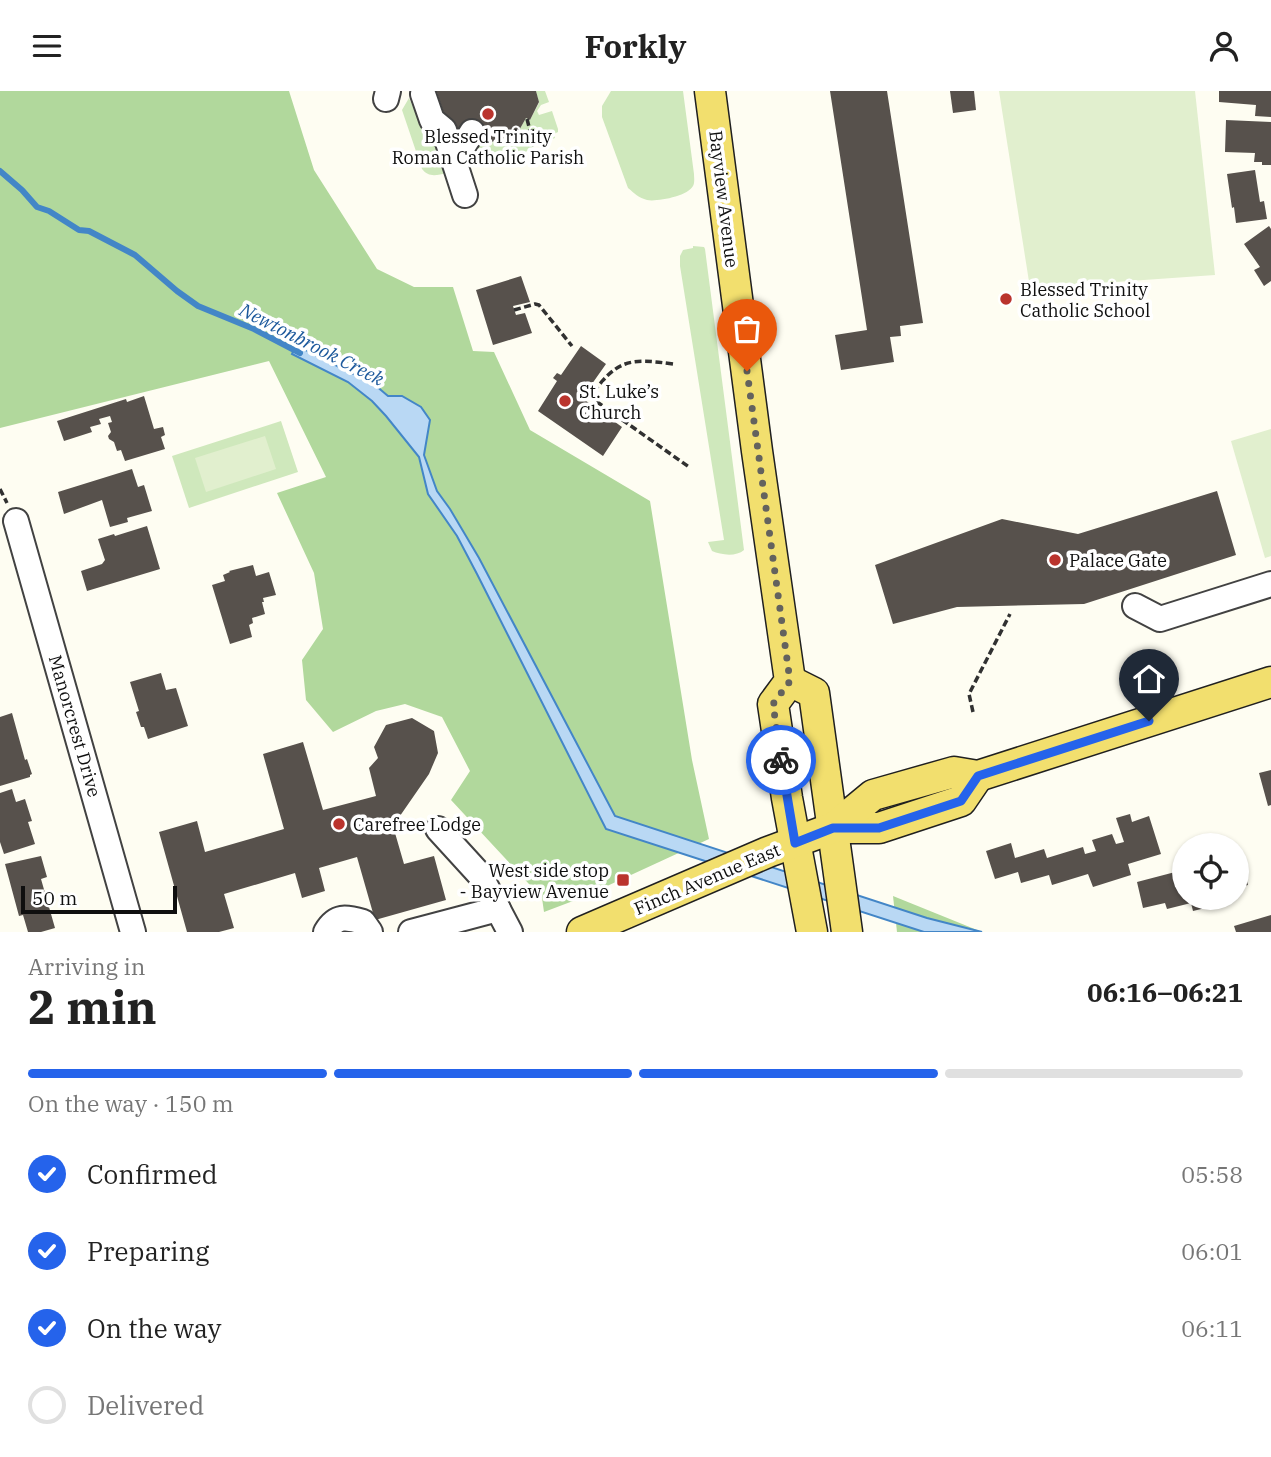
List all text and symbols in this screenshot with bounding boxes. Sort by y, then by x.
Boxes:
text: Forkly [585,25,686,67]
icon: menu [28,27,66,65]
icon: person [1205,27,1243,65]
marker: Blessed Trinity Roman Catholic Parish [480,106,496,122]
place label: Blessed Trinity Roman Catholic Parish [392,125,584,169]
street label: Bayview Avenue [704,129,744,269]
place label: Blessed Trinity Catholic School [1020,278,1150,322]
marker: Blessed Trinity Catholic School [998,291,1014,307]
water label: Newtonbrook Creek [235,297,389,391]
pin [717,299,777,371]
icon: bag [728,310,766,348]
place label: St. Luke’s Church [579,380,659,424]
marker: St. Luke’s Church [557,393,573,409]
place label: Palace Gate [1069,549,1167,572]
marker: Palace Gate [1047,552,1063,568]
pin [1119,649,1179,721]
street label: Manorcrest Drive [44,652,106,800]
icon: home [1130,660,1168,698]
courier [746,725,816,795]
icon: bike [762,741,800,779]
place label: Carefree Lodge [353,813,481,836]
marker: Carefree Lodge [331,816,347,832]
map controls [1172,833,1249,910]
button: locate [1172,833,1249,910]
street label: Finch Avenue East [630,838,784,920]
place label: West side stop - Bayview Avenue [460,859,609,903]
marker: West side stop - Bayview Avenue [615,872,631,888]
scale bar [21,883,177,915]
text: 50 m [32,886,77,910]
text: Arriving in [28,951,145,981]
text: 06:16–06:21 [1087,975,1243,1009]
text: 2 min [28,977,157,1037]
text: On the way · 150 m [28,1088,234,1118]
icon: check [28,1155,66,1193]
text: Confirmed [87,1157,218,1191]
text: 05:58 [1181,1159,1243,1189]
icon: check [28,1232,66,1270]
text: Preparing [87,1234,209,1268]
text: 06:01 [1181,1236,1243,1266]
icon: check [28,1309,66,1347]
text: On the way [87,1311,221,1345]
text: 06:11 [1181,1313,1243,1343]
text: Delivered [87,1388,204,1422]

